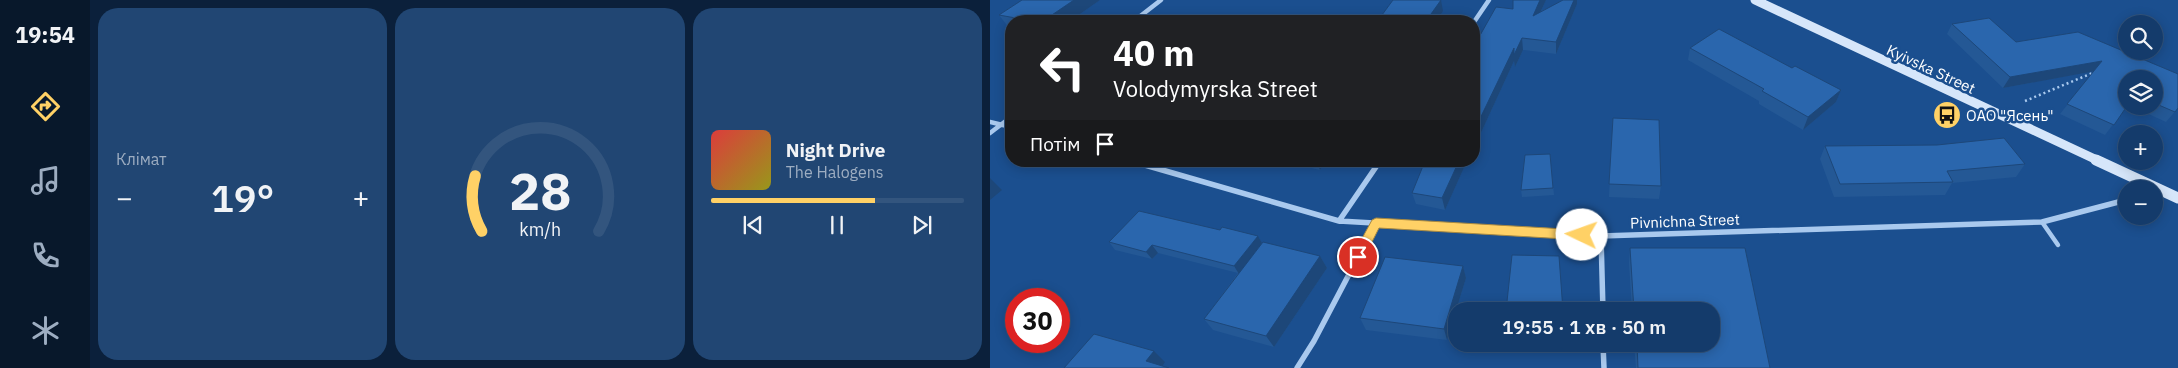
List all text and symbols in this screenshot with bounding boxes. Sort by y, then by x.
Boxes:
map controls [2118,15,2163,225]
button: search [2118,15,2163,60]
text: 19:54 [15,20,75,49]
text: 40 m [1113,30,1195,76]
icon: left [1030,35,1095,100]
street label: Kyivska Street [1884,40,1978,98]
button: layers [2118,70,2163,115]
text: Volodymyrska Street [1113,74,1318,103]
icon: directions [28,89,63,124]
bus stop icon: ОАО "Ясень" [1932,100,1962,130]
place label: ОАО "Ясень" [1966,106,2054,125]
button: + [2118,125,2163,170]
icon: arrive [1091,130,1119,158]
text: Потім [1030,132,1081,156]
text: Night Drive [786,138,886,162]
text: Клімат [116,149,167,169]
text: 28 [509,157,571,224]
text: The Halogens [786,162,884,182]
icon: music [28,163,63,198]
text: 19° [211,173,274,222]
text: − [116,179,133,216]
text: + [353,179,369,216]
button: − [2118,180,2163,225]
position arrow [1555,208,1607,260]
street label: Pivnichna Street [1630,210,1740,232]
icon: previous [739,211,767,239]
icon: pause [823,211,851,239]
icon: next [908,211,936,239]
text: km/h [519,218,561,241]
pin [1337,236,1379,278]
icon: phone [28,238,63,273]
icon: arrive [1344,243,1372,271]
speed limit sign: 30 [1005,288,1070,353]
icon: climate [28,313,63,348]
text: 19:55 · 1 хв · 50 m [1502,315,1666,339]

